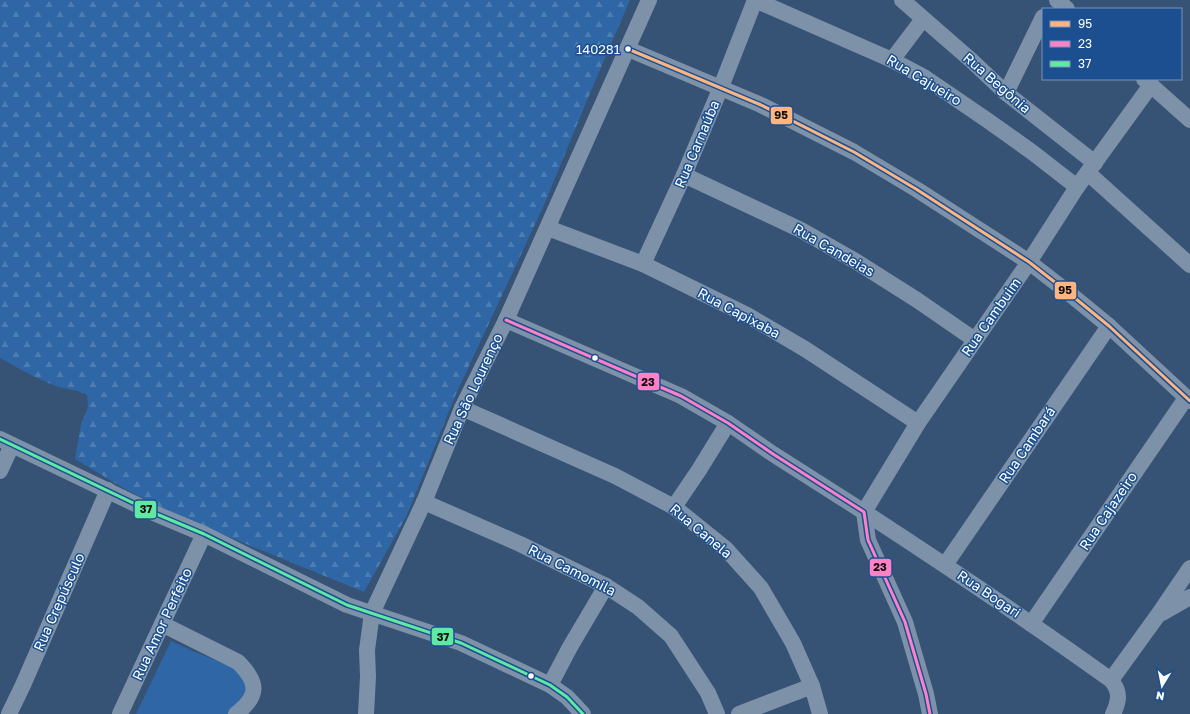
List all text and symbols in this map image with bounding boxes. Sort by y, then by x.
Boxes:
legend [1042,8,1182,80]
text: 95 [1078,16,1092,31]
text: 23 [1078,36,1092,51]
place label: 140281 [576,41,620,57]
marker: 140281 [623,44,633,54]
street label: Rua Begônia [960,49,1035,117]
street label: Rua Cajueiro [884,51,965,109]
text: 37 [1078,56,1091,71]
street label: Rua Carnaúba [670,97,723,190]
line badge: 95 [770,106,793,125]
text: 95 [774,108,788,121]
street label: Rua Candeias [791,219,878,280]
street label: Rua Cambuim [957,274,1024,359]
line badge: 95 [1054,281,1077,300]
text: 95 [1058,283,1072,296]
street label: Rua Capixaba [695,284,783,341]
street label: Rua São Lourenço [439,331,506,447]
unlabelled marker [590,353,600,363]
line badge: 23 [637,372,660,391]
text: 23 [641,375,655,388]
street label: Rua Cambará [995,403,1058,486]
street label: Rua Cajazeiro [1075,468,1140,553]
line badge: 37 [134,500,157,519]
street label: Rua Canela [667,500,736,561]
text: 37 [140,502,152,515]
street label: Rua Camomila [526,540,619,599]
street label: Rua Crepúsculo [29,550,88,653]
line badge: 23 [869,558,892,577]
text: 23 [873,560,887,573]
street label: Rua Amor Perfeito [128,565,195,683]
street label: Rua Bogari [954,566,1024,621]
line badge: 37 [431,627,454,646]
text: 37 [437,630,449,643]
north arrow [1142,666,1182,706]
unlabelled marker [526,671,536,681]
text: N [1155,689,1165,703]

